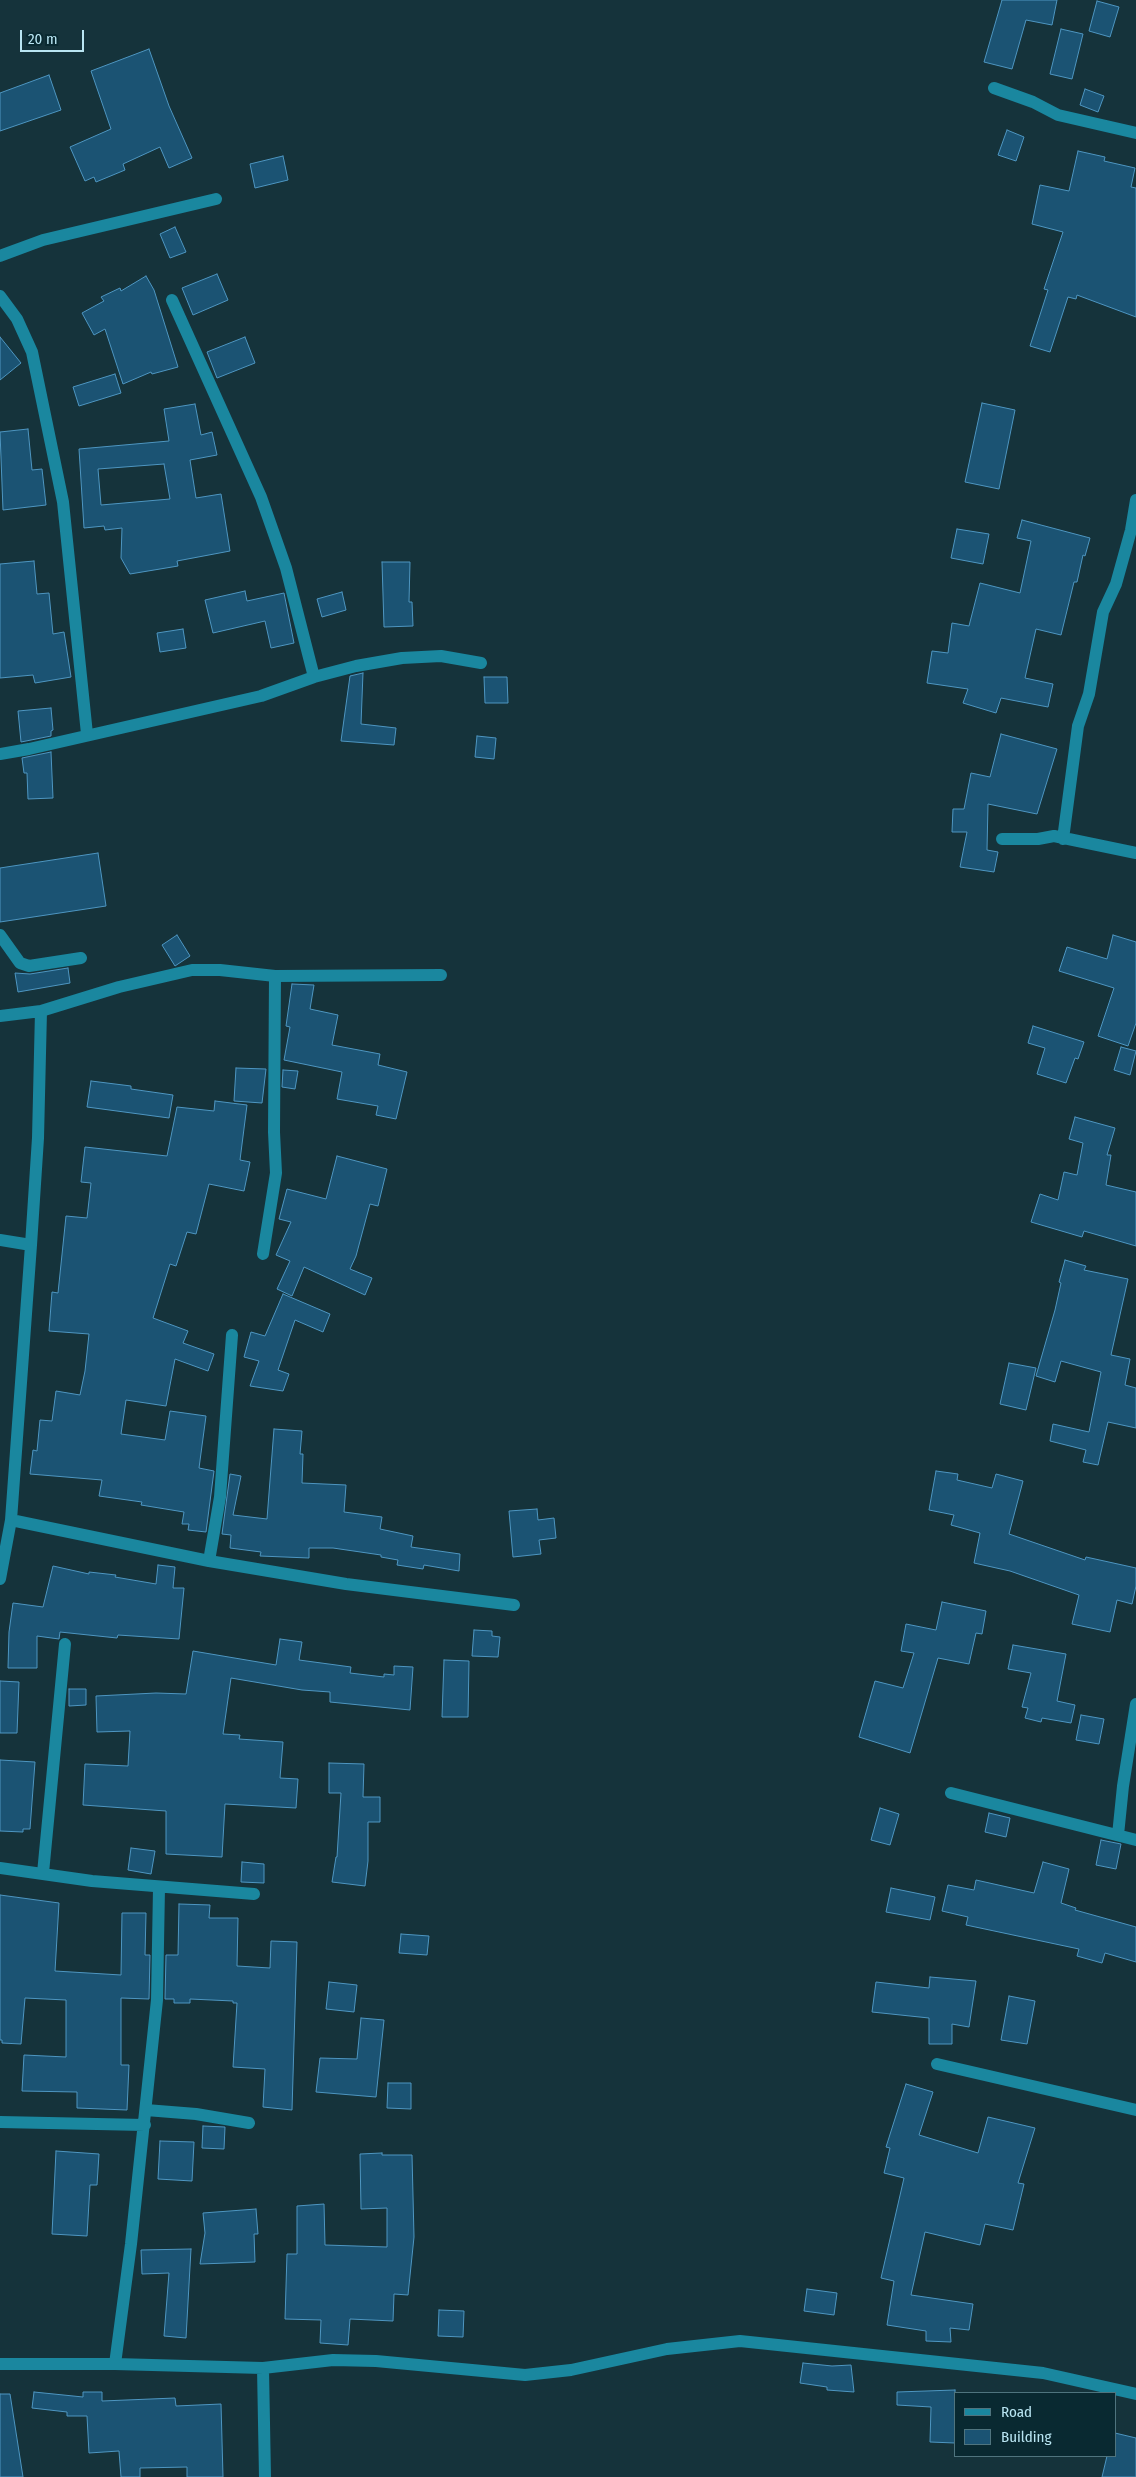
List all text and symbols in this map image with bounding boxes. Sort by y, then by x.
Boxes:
scale bar [22,20,86,52]
text: 20 m [28,30,58,48]
legend [954,2392,1116,2457]
text: Road [1001,2403,1032,2421]
text: Building [1001,2428,1052,2446]

